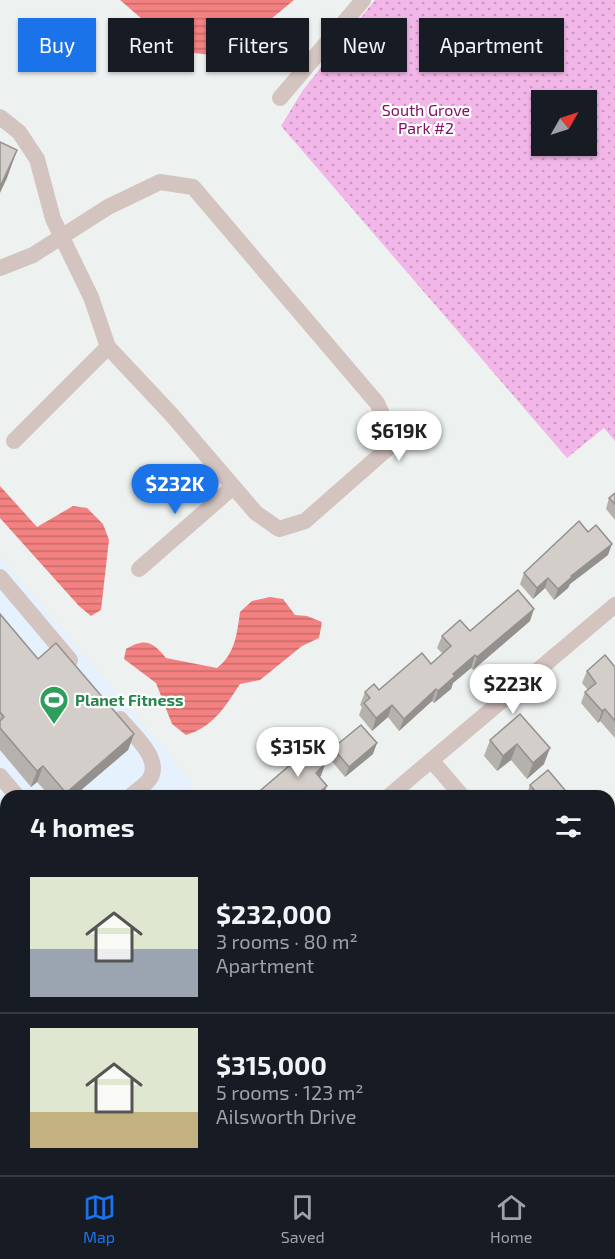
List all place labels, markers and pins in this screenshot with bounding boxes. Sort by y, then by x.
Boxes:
pin: $619K [357,411,441,462]
pin: $232K [133,464,217,515]
pin: $223K [471,664,555,715]
sports icon: Planet Fitness [38,684,70,726]
place label: Planet Fitness [75,690,183,709]
pin: $315K [256,727,340,778]

